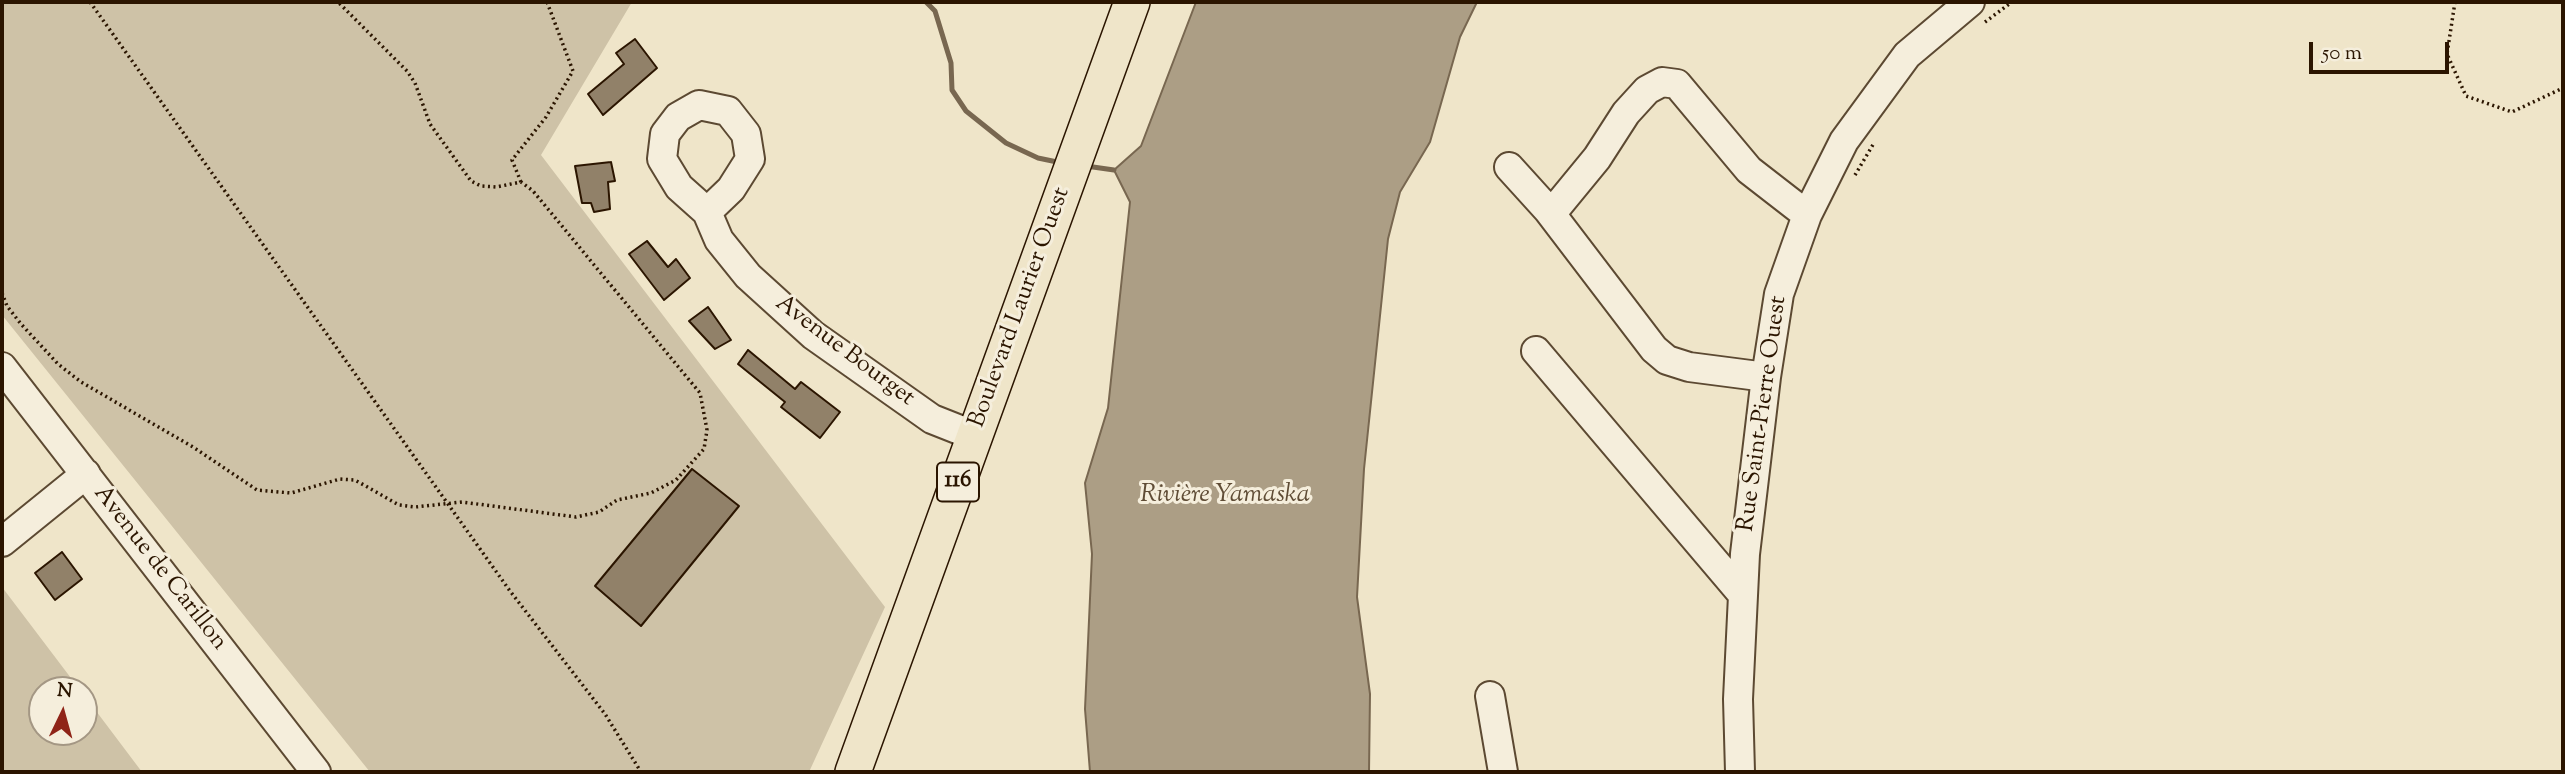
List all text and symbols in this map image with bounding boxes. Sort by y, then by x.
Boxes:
scale bar [2313,28,2453,72]
text: 50 m [2322,39,2362,69]
street label: Boulevard Laurier Ouest [964,184,1078,432]
street label: Avenue Bourget [769,290,919,414]
street label: Rue Saint-Pierre Ouest [1733,294,1795,534]
road number: 116 [937,462,979,502]
street label: Avenue de Carillon [86,481,232,657]
water label: Rivière Yamaska [1140,481,1310,513]
north arrow [28,676,98,746]
text: N [56,677,73,706]

